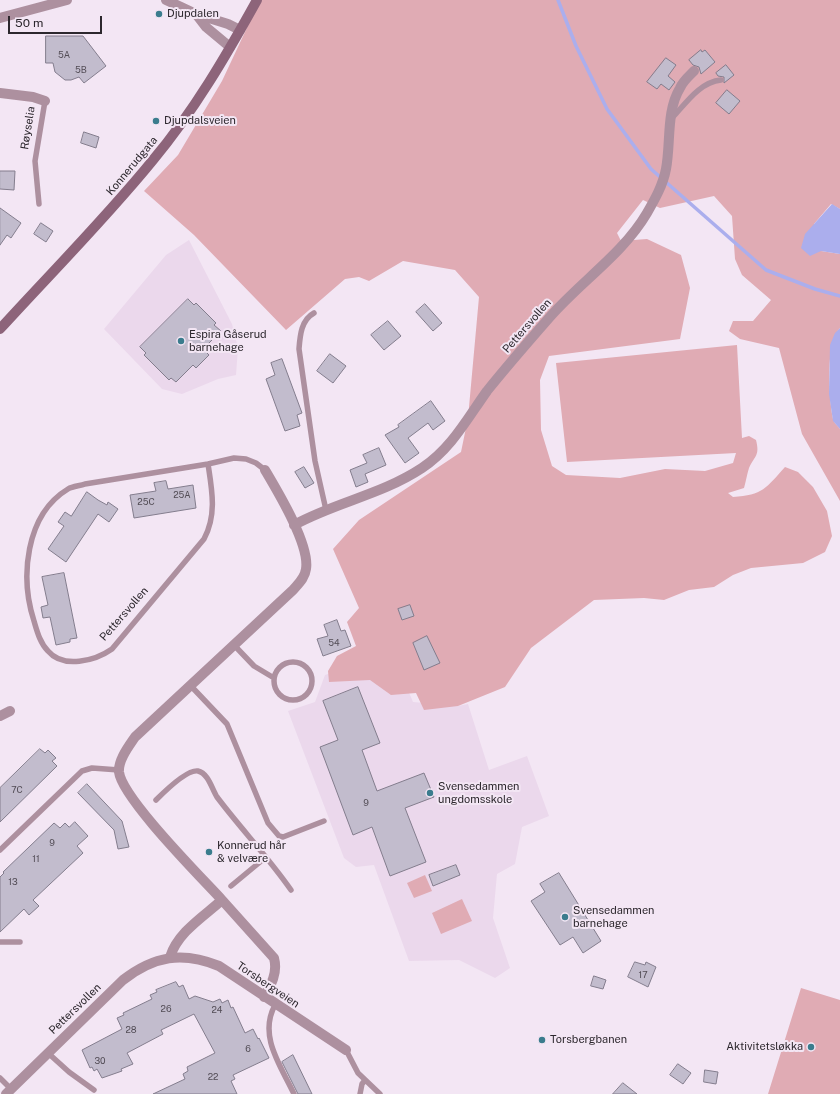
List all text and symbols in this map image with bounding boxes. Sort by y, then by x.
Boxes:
place label: Djupdalen [167,7,219,21]
scale bar [10,8,104,34]
marker: Djupdalen [154,9,164,19]
text: 50 m [15,16,43,30]
house number: 5A [58,50,70,60]
house number: 5B [75,65,87,75]
street label: Røyselia [18,105,38,151]
place label: Djupdalsveien [164,114,236,128]
marker: Djupdalsveien [151,116,161,126]
street label: Konnerudgata [104,134,160,198]
street label: Pettersvollen [500,296,554,356]
place label: Espira Gåserud barnehage [189,328,267,354]
marker: Espira Gåserud barnehage [176,336,186,346]
house number: 25A [173,490,191,500]
house number: 25C [137,497,155,507]
street label: Pettersvollen [97,584,151,644]
house number: 54 [328,638,340,648]
place label: Svensedammen ungdomsskole [438,780,519,806]
house number: 7C [11,785,23,795]
marker: Svensedammen ungdomsskole [425,788,435,798]
house number: 9 [363,798,369,808]
house number: 9 [49,838,55,848]
place label: Konnerud hår & velvære [217,839,286,865]
marker: Konnerud hår & velvære [204,847,214,857]
house number: 11 [32,854,40,864]
house number: 13 [8,877,18,887]
place label: Svensedammen barnehage [573,904,654,930]
marker: Svensedammen barnehage [560,912,570,922]
street label: Torsbergveien [234,959,302,1011]
house number: 17 [638,970,648,980]
street label: Pettersvollen [46,981,104,1037]
house number: 26 [161,1004,171,1014]
house number: 24 [211,1005,223,1015]
house number: 28 [125,1025,137,1035]
place label: Torsbergbanen [550,1033,627,1047]
marker: Torsbergbanen [537,1035,547,1045]
place label: Aktivitetsløkka [726,1040,803,1054]
marker: Aktivitetsløkka [806,1042,816,1052]
house number: 6 [245,1044,251,1054]
house number: 30 [94,1056,106,1066]
house number: 22 [208,1072,218,1082]

